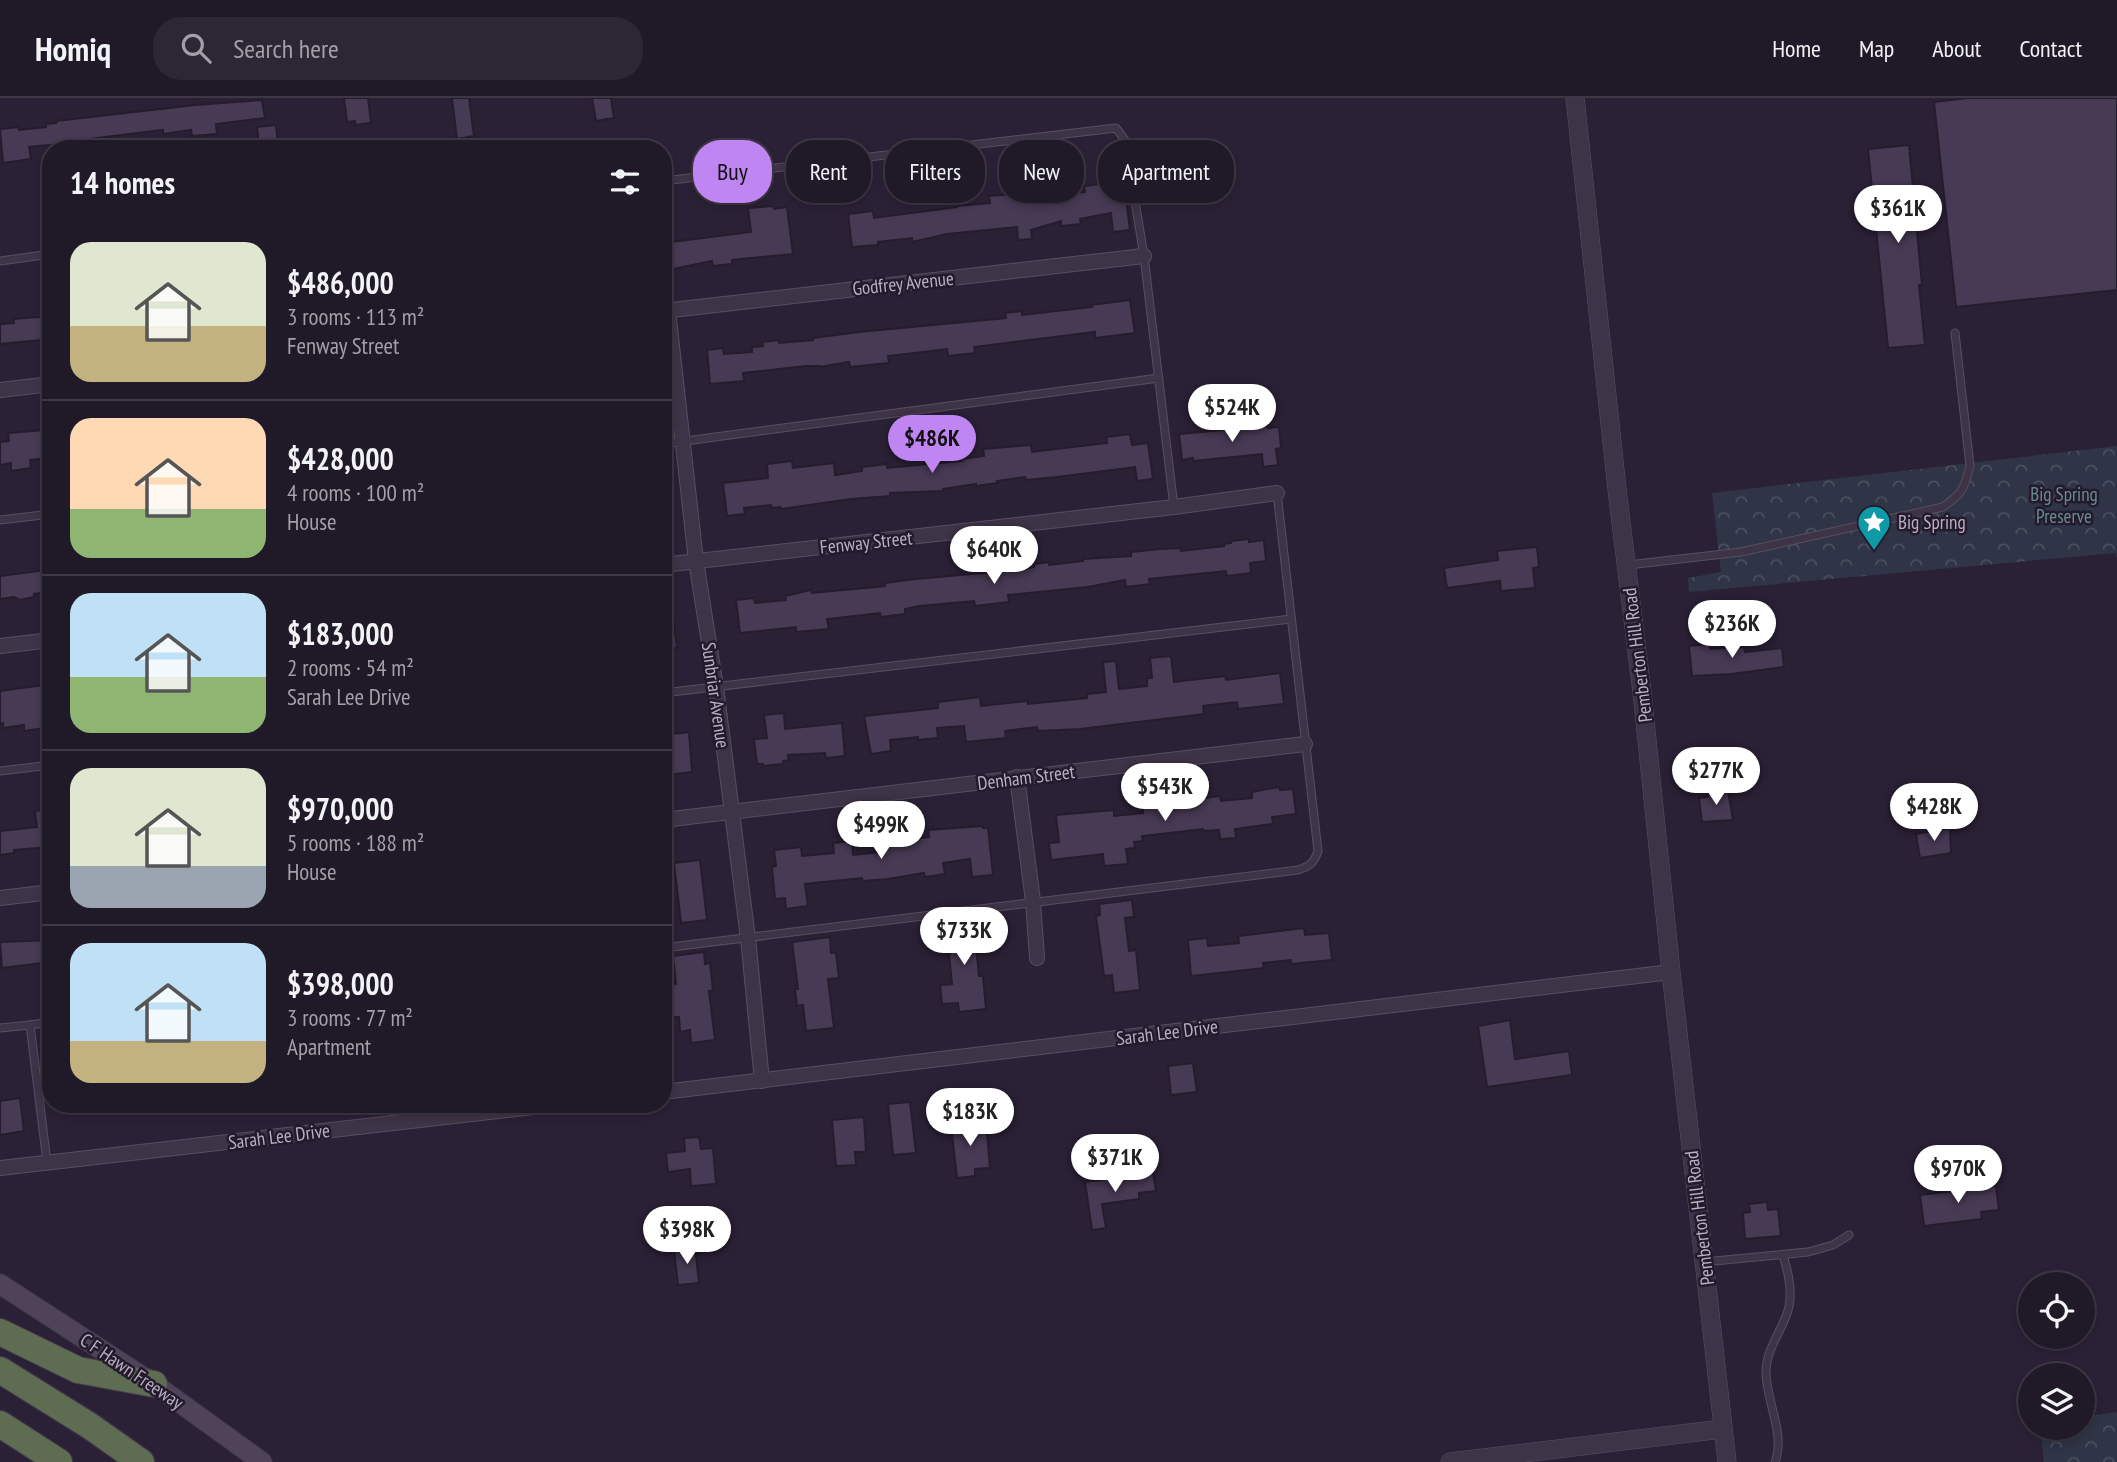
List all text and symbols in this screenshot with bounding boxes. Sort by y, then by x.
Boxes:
search box [153,17,643,80]
text: Homiq [35,27,111,70]
icon: search [177,29,215,67]
text: Search here [233,32,339,65]
text: Home [1772,33,1821,64]
text: Map [1859,33,1894,64]
text: About [1932,33,1981,64]
text: Contact [2019,33,2082,64]
chip: Buy [693,140,772,203]
chip: Rent [786,140,871,203]
chip: Filters [885,140,985,203]
chip: New [999,140,1084,203]
chip: Apartment [1098,140,1234,203]
text: 14 homes [70,163,175,202]
icon: filters [606,163,644,201]
pin: $361K [1849,186,1947,245]
text: $361K [1870,193,1926,222]
text: $486,000 [287,263,394,302]
street label: Godfrey Avenue [851,266,955,300]
icon: home [126,270,210,354]
text: 3 rooms · 113 m² [287,302,424,331]
text: Fenway Street [287,331,399,360]
pin: $524K [1183,384,1281,444]
text: $524K [1204,392,1260,421]
pin: $486K [883,416,981,475]
text: $486K [904,423,960,452]
text: $428,000 [287,439,394,478]
icon: home [126,446,210,530]
text: 4 rooms · 100 m² [287,478,424,507]
park label: Big Spring Preserve [2030,482,2098,528]
place icon: Big Spring [1855,503,1893,552]
text: House [287,507,337,536]
place label: Big Spring [1898,510,1966,534]
street label: Fenway Street [819,525,914,559]
pin: $640K [945,526,1043,586]
text: $640K [966,534,1022,563]
street label: Pemberton Hill Road [1617,586,1657,724]
pin: $236K [1683,601,1781,660]
text: $236K [1704,608,1760,637]
text: $183,000 [287,614,394,653]
icon: home [126,621,210,705]
street label: Sunbriar Avenue [697,641,735,750]
text: 2 rooms · 54 m² [287,653,414,682]
text: Sarah Lee Drive [287,682,411,711]
pin: $277K [1667,748,1765,807]
text: $277K [1688,755,1744,784]
street label: Denham Street [976,759,1077,795]
pin: $543K [1116,764,1214,823]
text: $543K [1137,771,1193,800]
pin: $428K [1885,784,1983,843]
text: $970,000 [287,789,394,828]
text: $428K [1906,791,1962,820]
icon: home [126,796,210,880]
pin: $499K [832,802,930,861]
text: $499K [853,809,909,838]
text: 5 rooms · 188 m² [287,828,424,857]
text: House [287,857,337,886]
pin: $733K [915,908,1013,967]
text: $733K [936,915,992,944]
text: $398,000 [287,964,394,1003]
icon: home [126,971,210,1055]
text: 3 rooms · 77 m² [287,1003,413,1032]
street label: Sarah Lee Drive [1115,1014,1219,1050]
text: Apartment [287,1032,371,1061]
pin: $183K [921,1088,1019,1148]
text: $183K [942,1096,998,1125]
street label: Sarah Lee Drive [227,1118,331,1154]
pin: $371K [1066,1134,1164,1194]
text: $371K [1087,1142,1143,1171]
pin: $970K [1909,1146,2007,1205]
street label: Pemberton Hill Road [1679,1149,1719,1287]
text: $970K [1930,1153,1986,1182]
pin: $398K [638,1206,736,1266]
text: $398K [659,1214,715,1243]
map controls [2018,1272,2095,1440]
button: locate [2018,1272,2095,1349]
street label: C F Hawn Freeway [76,1328,189,1415]
button: layers [2018,1363,2095,1440]

